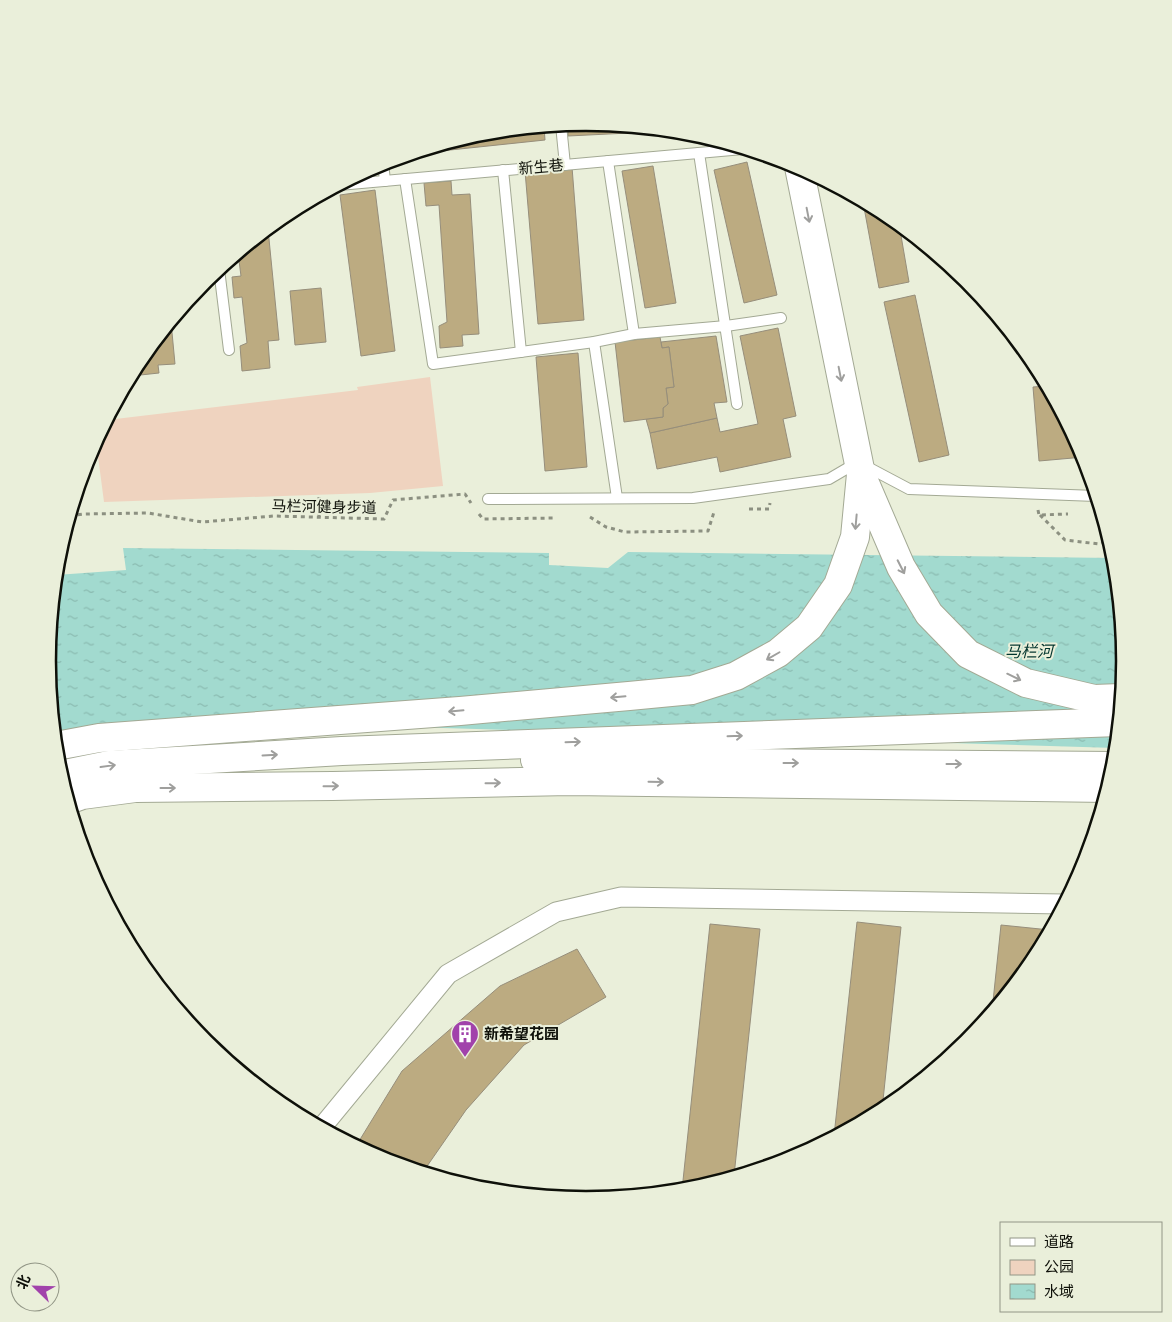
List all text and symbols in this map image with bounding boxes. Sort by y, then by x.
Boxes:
street label: 新生巷 [518,154,564,178]
one-way arrow [804,206,813,222]
one-way arrow [836,366,846,382]
street label: 马栏河健身步道 [271,495,377,517]
one-way arrow [851,514,861,530]
one-way arrow [896,559,906,574]
water label: 马栏河 [1005,640,1056,661]
one-way arrow [767,651,781,661]
one-way arrow [1006,672,1021,682]
one-way arrow [611,692,627,702]
one-way arrow [449,707,465,716]
one-way arrow [727,732,743,741]
one-way arrow [564,738,580,747]
one-way arrow [262,751,278,760]
one-way arrow [783,758,799,768]
one-way arrow [946,759,962,769]
one-way arrow [100,760,116,770]
one-way arrow [647,777,663,787]
one-way arrow [484,778,501,788]
one-way arrow [322,781,338,791]
one-way arrow [160,783,176,793]
building icon: 新希望花园 [450,1019,480,1058]
place label: 新希望花园 [484,1023,559,1043]
legend [1000,1222,1162,1312]
text: 道路 [1044,1231,1074,1251]
text: 公园 [1044,1256,1074,1276]
north arrow [10,1262,60,1312]
text: 北 [11,1272,34,1292]
text: 水域 [1044,1281,1074,1301]

